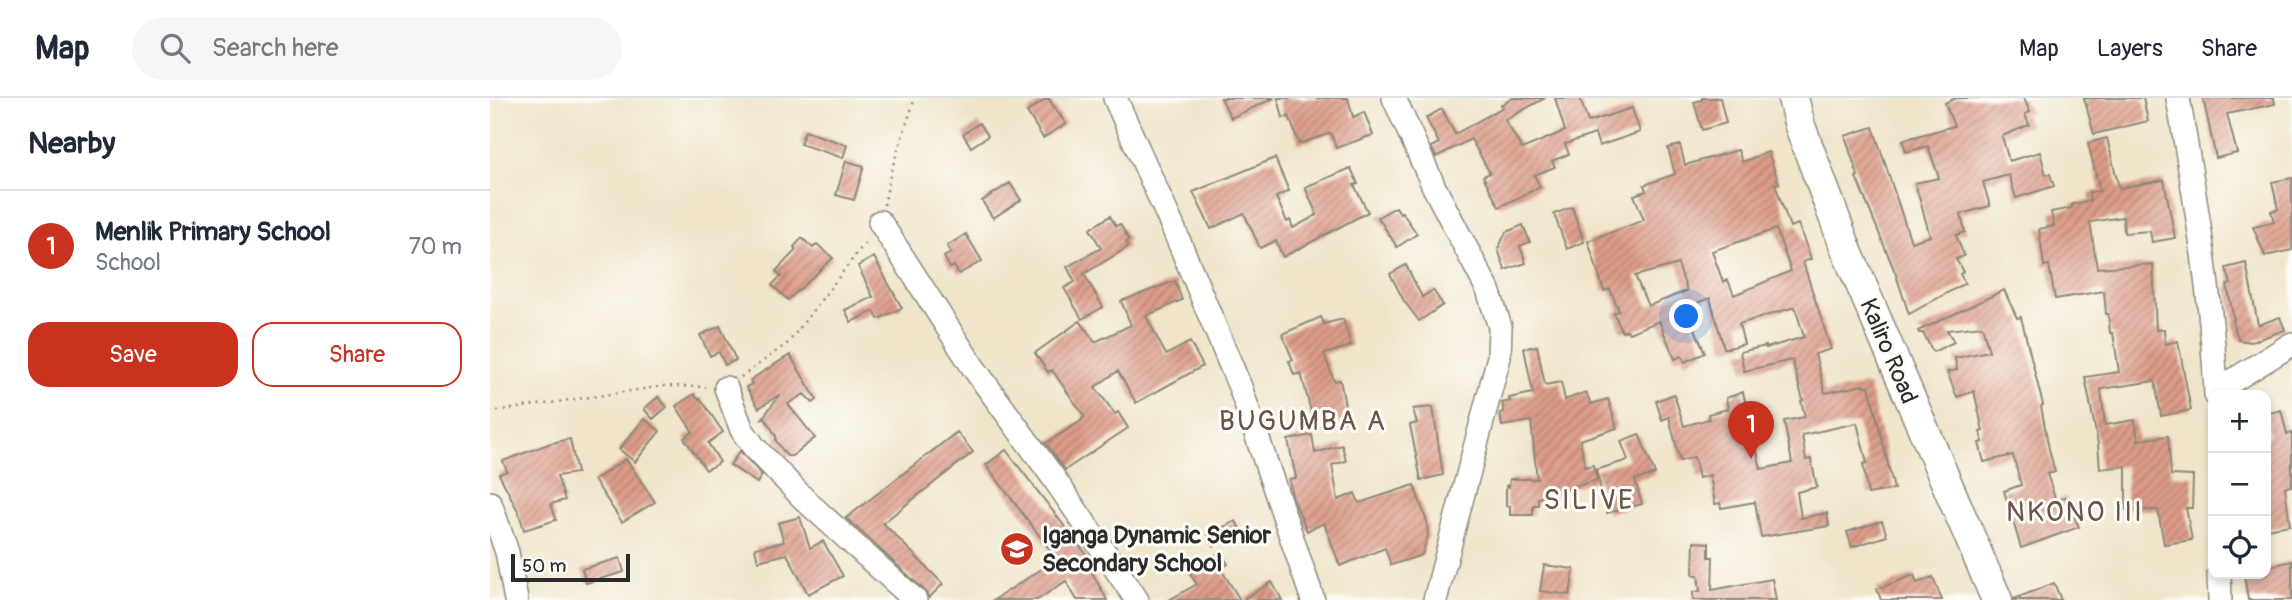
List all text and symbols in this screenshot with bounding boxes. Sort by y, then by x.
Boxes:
search box [132,17,622,80]
text: Map [35,28,90,69]
icon: search [156,29,194,67]
text: Search here [212,32,339,64]
text: Map [2019,34,2059,63]
text: Layers [2097,34,2163,63]
text: Share [2201,34,2257,63]
text: Nearby [28,125,115,162]
text: Menlik Primary School [95,216,331,248]
text: 1 [47,232,56,261]
text: 70 m [409,232,462,261]
text: School [95,248,161,277]
street label: Kaliro Road [1853,294,1924,408]
your location [1669,299,1703,333]
button: Save [28,322,238,387]
button: Share [252,322,462,387]
map controls [2208,390,2271,579]
button: + [2208,390,2271,453]
pin: 1 [1728,401,1774,459]
district label: BUGUMBA A [1219,404,1387,439]
button: − [2208,453,2271,516]
district label: SILIVE [1543,483,1635,518]
district label: NKONO III [2006,495,2144,530]
button: locate [2208,516,2271,579]
place label: Iganga Dynamic Senior Secondary School [1042,521,1271,578]
school or university icon: Iganga Dynamic Senior Secondary School [998,530,1036,568]
scale bar [511,551,630,583]
text: 50 m [522,554,566,578]

